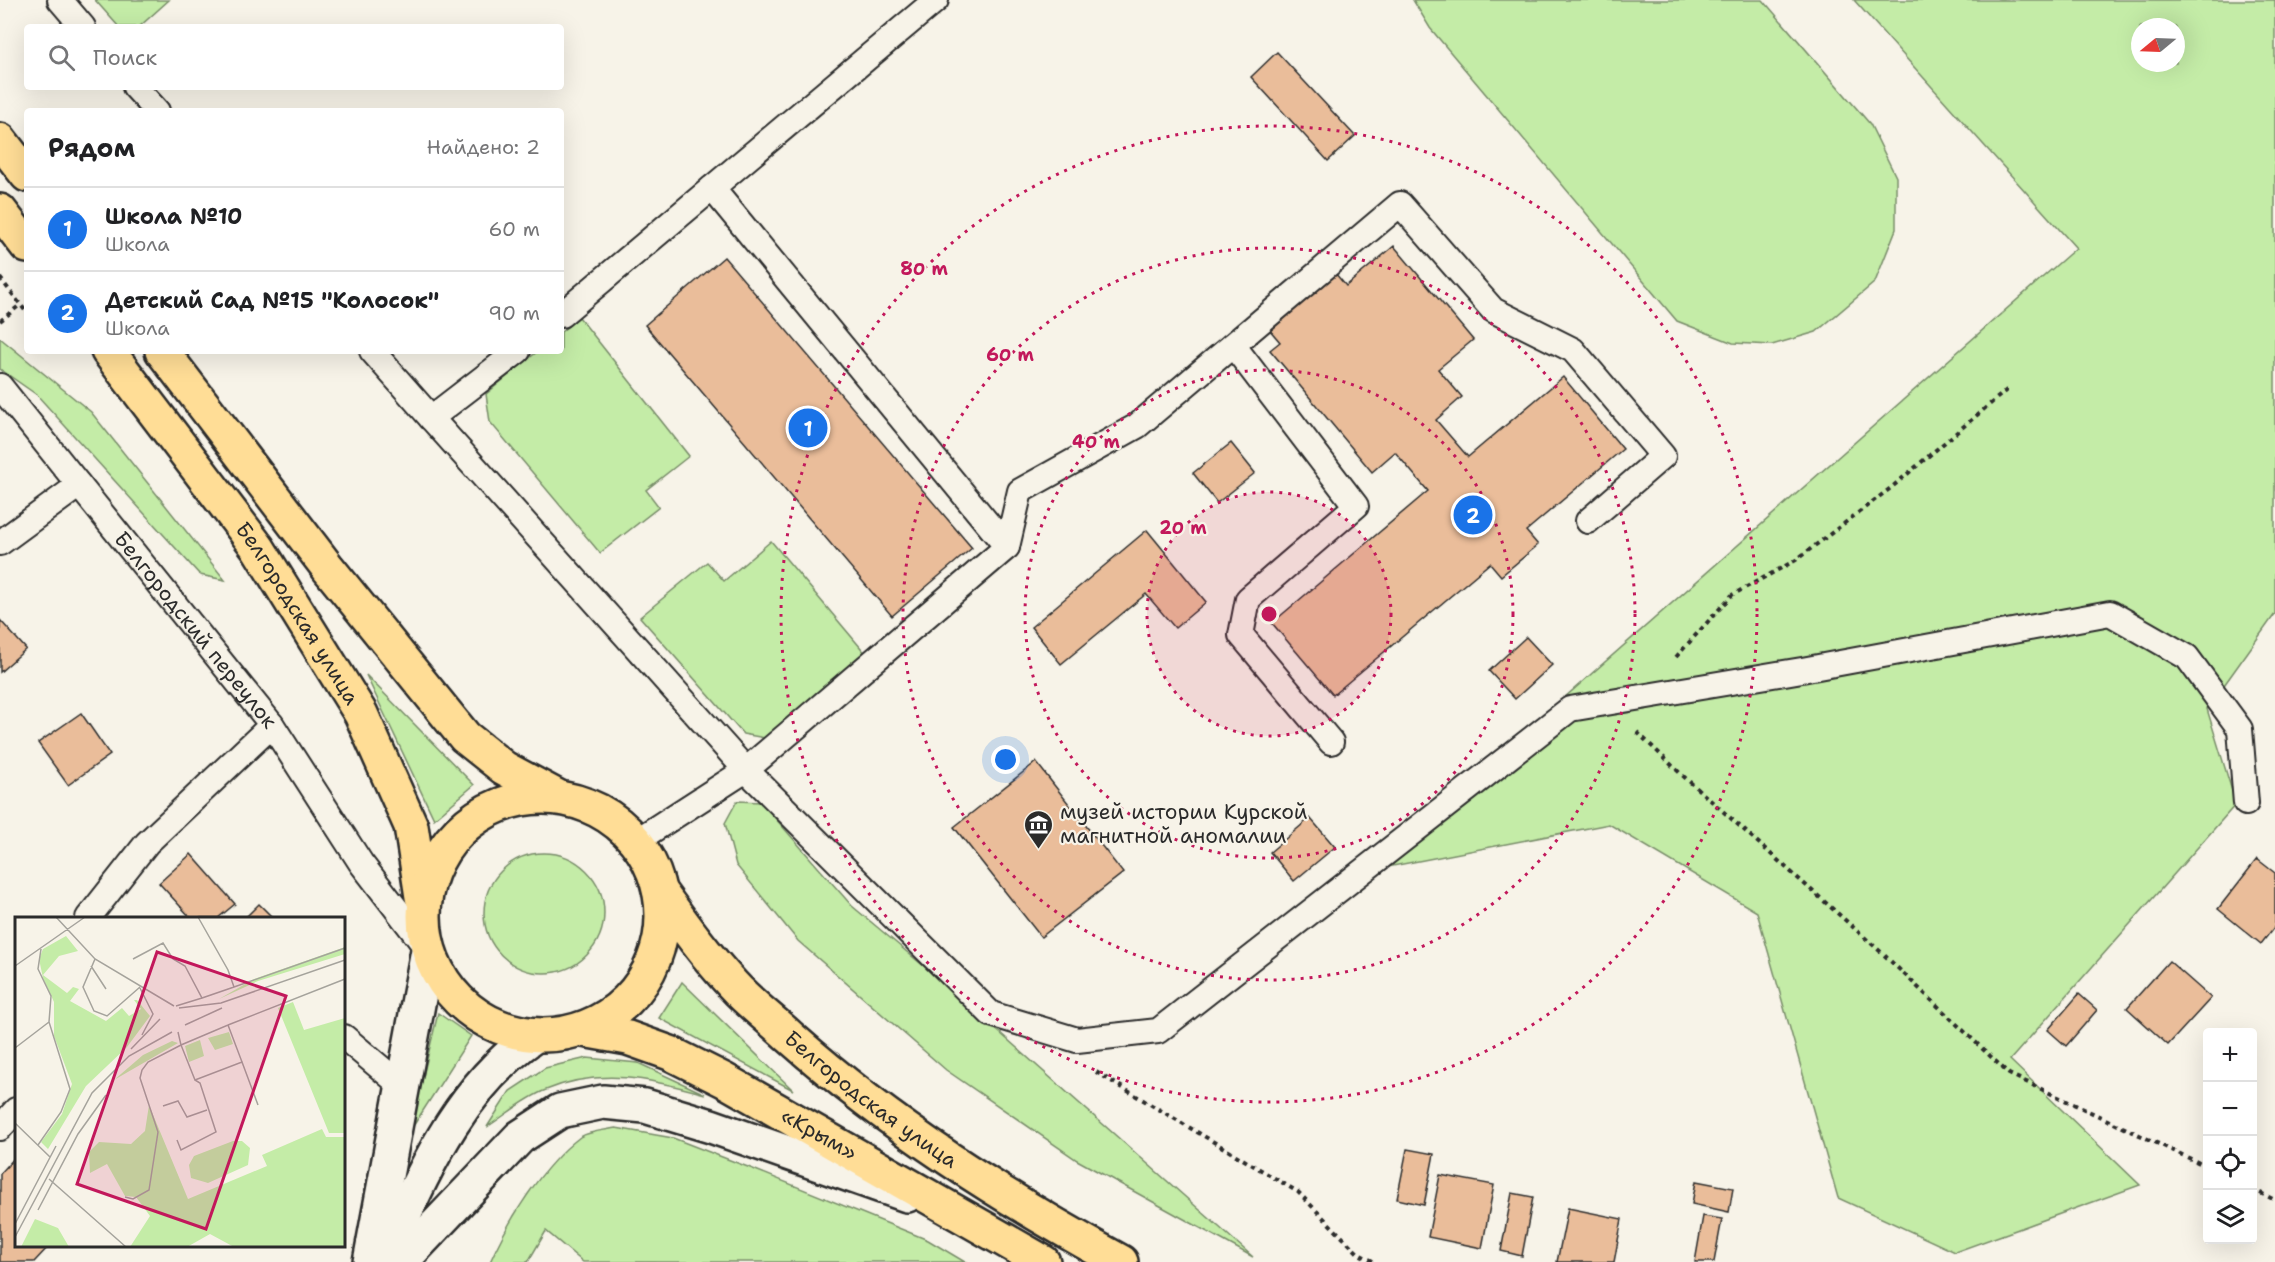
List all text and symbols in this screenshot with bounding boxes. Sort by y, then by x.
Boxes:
north arrow [2131,18,2185,72]
search box [24,24,564,90]
icon: search [45,41,78,74]
text: Поиск [93,43,157,72]
text: Рядом [48,130,135,165]
text: Найдено: 2 [427,134,540,160]
text: Школа №10 [105,202,242,231]
text: 1 [63,216,72,242]
text: 60 m [488,216,540,242]
text: Школа [105,231,170,257]
text: 80 m [900,257,948,281]
text: Детский Сад №15 "Колосок" [105,286,439,315]
text: 2 [61,300,75,326]
text: 90 m [488,300,540,326]
text: Школа [105,315,170,341]
text: 60 m [986,343,1034,367]
pin: 1 [788,406,828,450]
text: 40 m [1072,430,1120,454]
pin: 2 [1454,492,1492,538]
street label: Белгородская улица [229,516,366,710]
text: 20 m [1159,516,1207,540]
street label: Белгородский переулок [108,526,283,734]
centre of rings [1259,604,1279,624]
your location [991,745,1020,774]
place label: музей истории Курской магнитной аномалии [1060,798,1308,850]
museum icon: музей истории Курской магнитной аномалии [1023,808,1055,850]
inset map [15,917,345,1247]
street label: Белгородская улица [778,1024,963,1175]
map controls [2203,1028,2257,1244]
button: + [2203,1028,2257,1082]
button: − [2203,1082,2257,1136]
street label: «Крым» [776,1101,862,1167]
button: locate [2203,1136,2257,1190]
button: layers [2203,1190,2257,1244]

